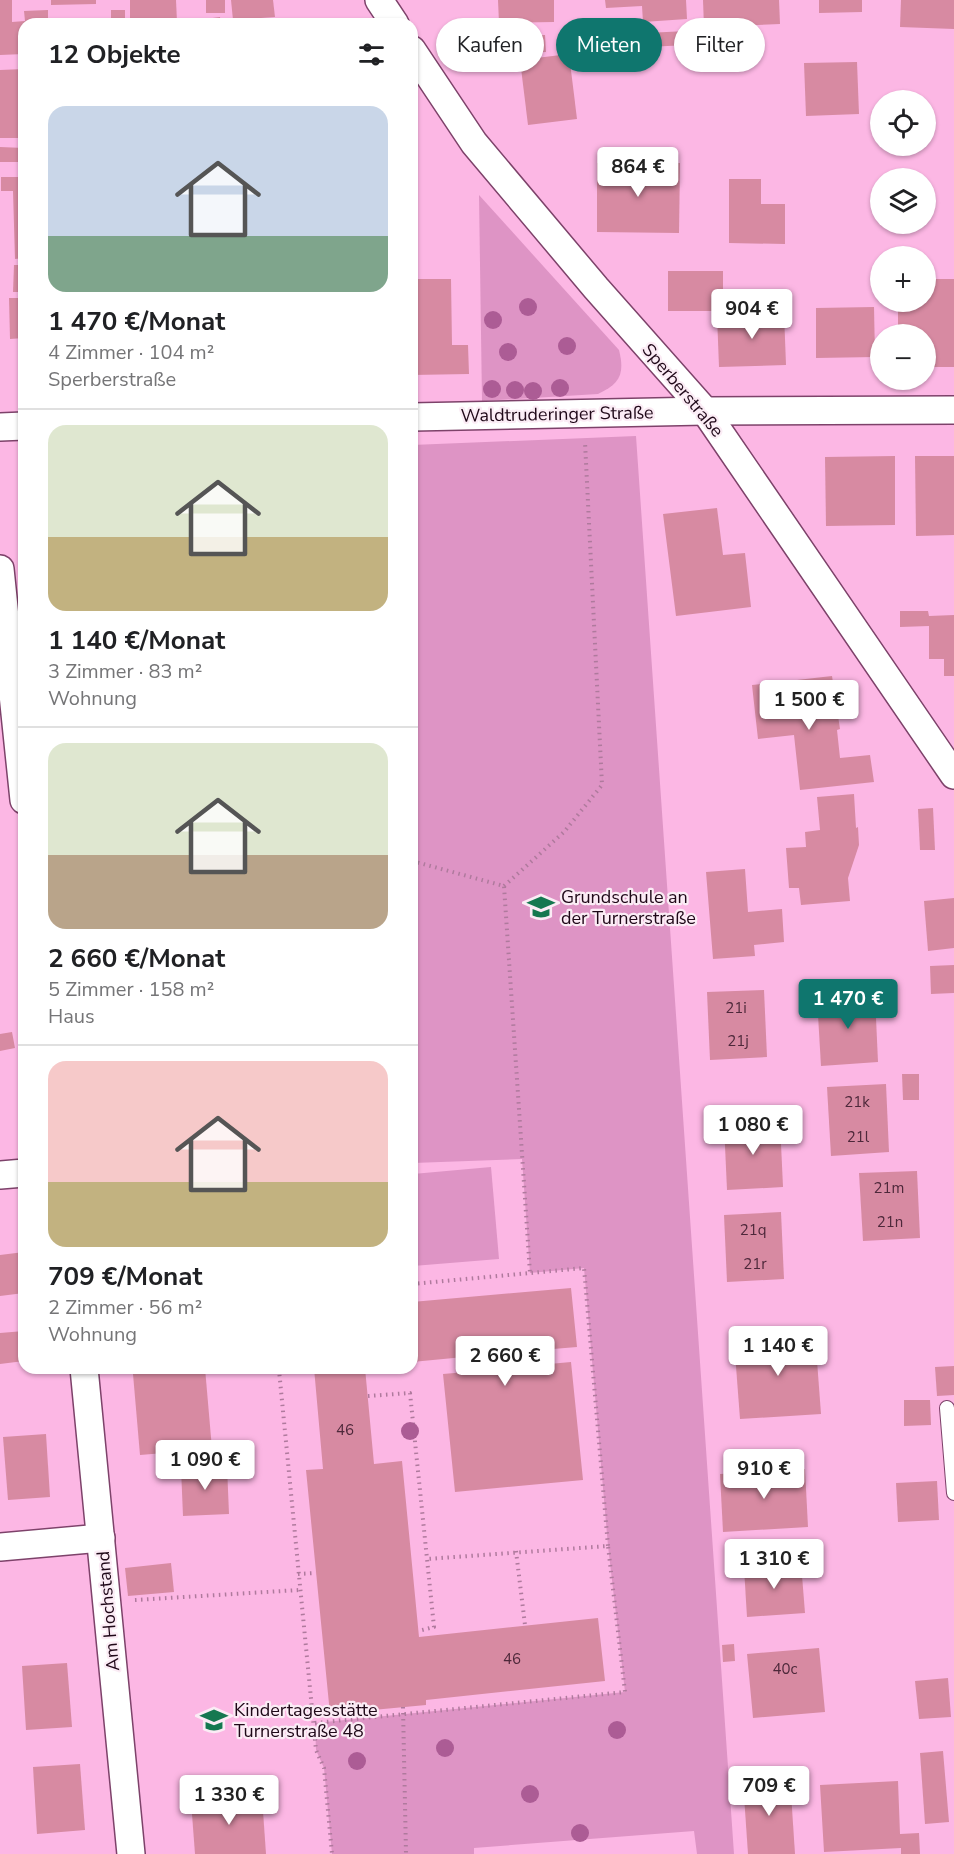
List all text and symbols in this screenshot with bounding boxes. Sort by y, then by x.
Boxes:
chip: Kaufen [436,18,544,72]
chip: Mieten [556,18,662,72]
chip: Filter [674,18,765,72]
text: 12 Objekte [48,37,181,72]
icon: filters [355,38,388,71]
map controls [870,90,936,390]
button: locate [870,90,936,156]
icon: home [164,145,272,253]
pin: 864 € [596,147,680,198]
text: 864 € [611,153,665,180]
button: layers [870,168,936,234]
button: + [870,246,936,312]
pin: 904 € [710,289,794,340]
text: 904 € [725,295,779,322]
text: 1 470 €/Monat [48,304,225,339]
button: − [870,324,936,390]
street label: Sperberstraße [637,338,729,442]
text: 4 Zimmer · 104 m² [48,339,214,366]
text: Sperberstraße [48,366,176,393]
street label: Waldtruderinger Straße [460,400,654,428]
icon: home [164,464,272,572]
text: 1 140 €/Monat [48,623,225,658]
text: 3 Zimmer · 83 m² [48,658,202,685]
pin: 1 500 € [754,680,864,731]
text: Wohnung [48,685,137,712]
text: 1 500 € [774,686,844,713]
icon: home [164,782,272,890]
place label: Grundschule an der Turnerstraße [561,885,696,930]
school or university icon: Grundschule an der Turnerstraße [526,892,556,922]
text: 2 660 €/Monat [48,941,225,976]
text: 5 Zimmer · 158 m² [48,976,214,1003]
pin: 1 470 € [793,979,903,1030]
text: 1 470 € [813,985,883,1012]
house number: 21i [725,998,747,1018]
text: Haus [48,1003,95,1030]
house number: 21j [727,1031,749,1051]
house number: 21k [844,1092,870,1112]
icon: home [164,1100,272,1208]
pin: 1 080 € [698,1105,808,1156]
text: 1 080 € [718,1111,788,1138]
house number: 21l [847,1127,870,1147]
house number: 21m [874,1178,904,1198]
house number: 21n [877,1212,903,1232]
house number: 21q [740,1220,766,1240]
house number: 21r [743,1254,767,1274]
text: 709 €/Monat [48,1259,203,1294]
text: 2 Zimmer · 56 m² [48,1294,202,1321]
text: Wohnung [48,1321,137,1348]
pin: 1 140 € [723,1326,833,1377]
text: 1 140 € [743,1332,813,1359]
pin: 2 660 € [450,1336,560,1387]
text: 2 660 € [470,1342,540,1369]
house number: 46 [336,1420,354,1440]
pin: 1 090 € [150,1440,260,1491]
text: 1 090 € [170,1446,240,1473]
pin: 910 € [722,1449,806,1500]
text: 910 € [737,1455,791,1482]
pin: 1 310 € [719,1539,829,1590]
text: 1 310 € [739,1545,809,1572]
street label: Am Hochstand [91,1550,125,1672]
house number: 46 [503,1649,521,1669]
house number: 40c [773,1659,798,1679]
place label: Kindertagesstätte Turnerstraße 48 [234,1698,378,1743]
school or university icon: Kindertagesstätte Turnerstraße 48 [199,1705,229,1735]
pin: 709 € [727,1766,811,1817]
text: 709 € [742,1772,796,1799]
pin: 1 330 € [174,1775,284,1826]
text: 1 330 € [194,1781,264,1808]

